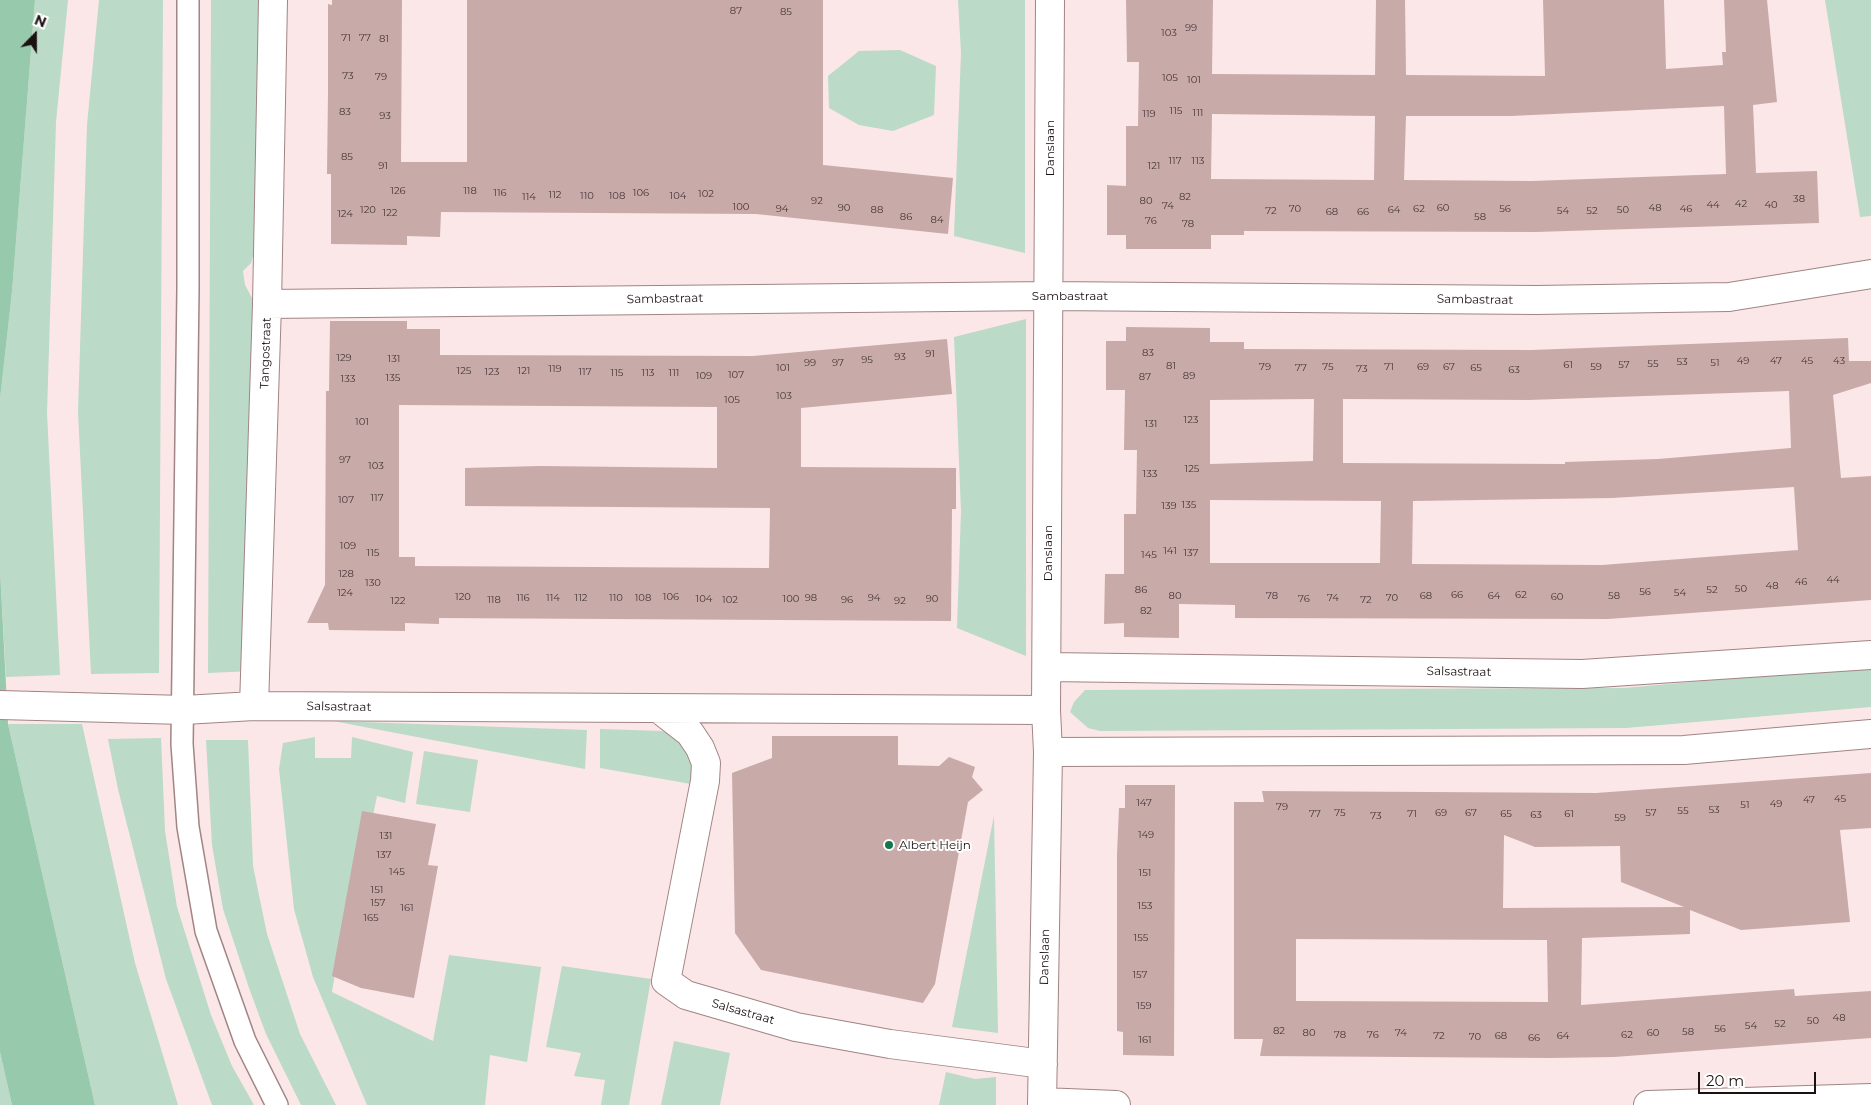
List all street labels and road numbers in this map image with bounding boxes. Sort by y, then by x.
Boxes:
street label: Danslaan [1043,120,1057,176]
street label: Sambastraat [1032,289,1108,303]
street label: Sambastraat [627,291,703,307]
street label: Sambastraat [1437,292,1513,308]
street label: Tangostraat [258,317,274,389]
street label: Danslaan [1041,525,1055,581]
street label: Salsastraat [1427,664,1491,680]
street label: Salsastraat [307,699,371,715]
street label: Danslaan [1037,929,1053,985]
street label: Salsastraat [710,996,776,1028]

